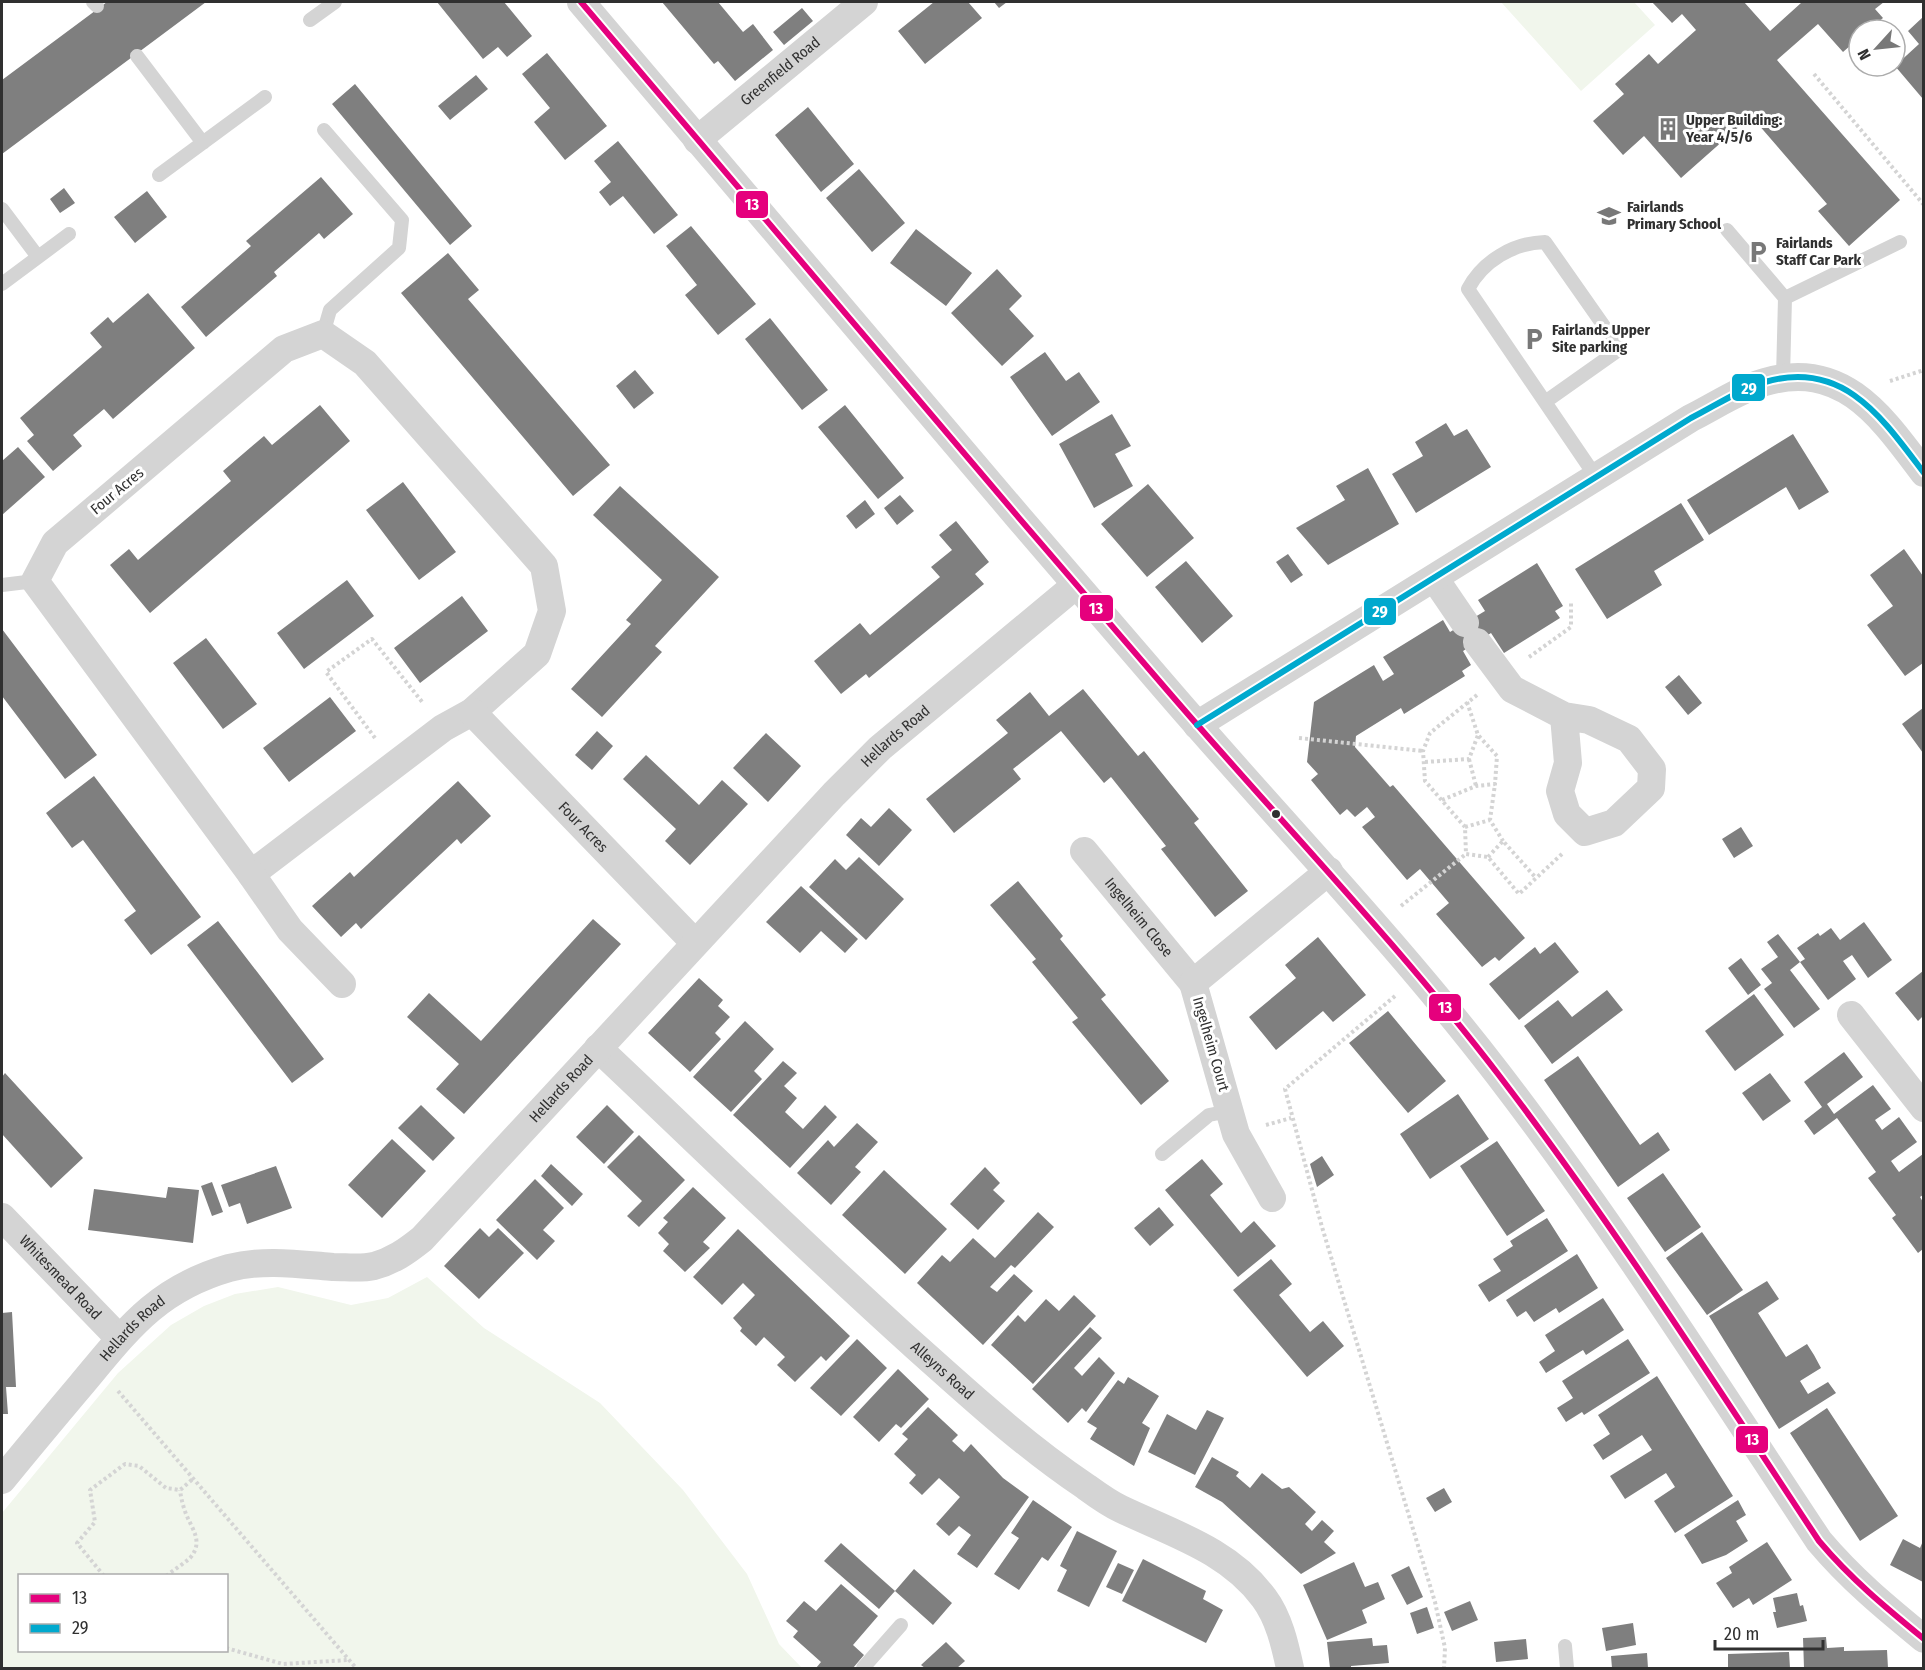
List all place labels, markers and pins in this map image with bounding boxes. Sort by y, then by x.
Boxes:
place label: Upper Building: Year 4/5/6 [1685,111,1783,146]
building icon: Upper Building: Year 4/5/6 [1655,116,1681,142]
place label: Fairlands Primary School [1627,198,1722,233]
school or university icon: Fairlands Primary School [1596,203,1622,229]
place label: Fairlands Staff Car Park [1776,234,1862,269]
parking icon: Fairlands Staff Car Park [1745,239,1771,265]
place label: Fairlands Upper Site parking [1552,321,1650,356]
parking icon: Fairlands Upper Site parking [1521,326,1547,352]
unlabelled marker [1270,808,1282,820]

